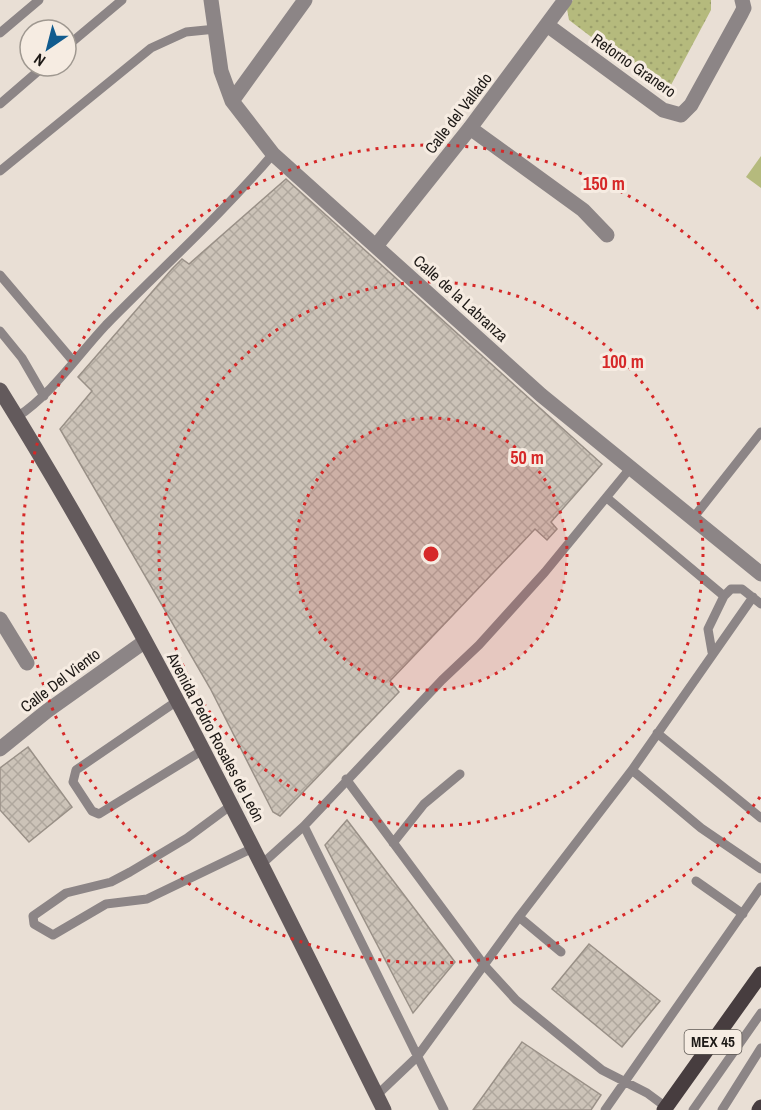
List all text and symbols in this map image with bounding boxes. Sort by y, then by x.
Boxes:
north arrow [18,18,78,78]
street label: Retorno Granero [587,28,681,102]
text: N [29,49,50,72]
street label: Calle del Vallado [419,68,497,158]
text: 150 m [583,171,625,196]
street label: Calle de la Labranza [409,250,514,347]
text: 100 m [602,349,644,374]
text: 50 m [510,445,544,470]
centre of rings [421,544,441,564]
street label: Calle Del Viento [16,643,104,717]
street label: Avenida Pedro Rosales de León [162,648,270,825]
road number: MEX 45 [684,1030,742,1054]

